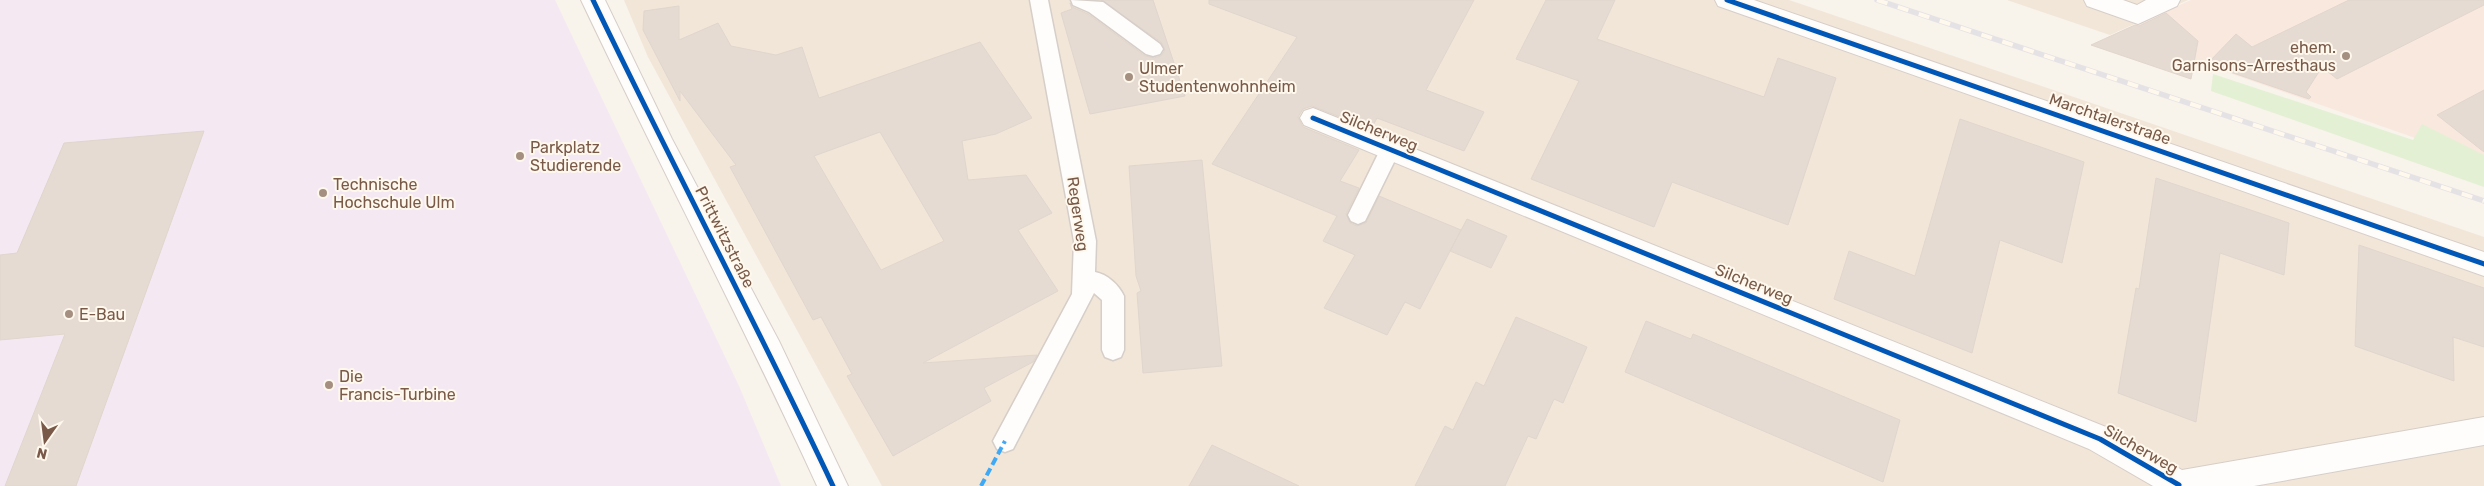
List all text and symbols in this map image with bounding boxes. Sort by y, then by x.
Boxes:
place label: ehem. Garnisons-Arresthaus [2172,38,2336,75]
marker: ehem. Garnisons-Arresthaus [2340,50,2352,62]
place label: Ulmer Studentenwohnheim [1139,59,1296,96]
marker: Ulmer Studentenwohnheim [1123,71,1135,83]
street label: Marchtalerstraße [2047,89,2173,149]
street label: Silcherweg [1337,107,1421,155]
place label: Parkplatz Studierende [530,138,621,175]
marker: Parkplatz Studierende [514,150,526,162]
place label: Technische Hochschule Ulm [333,175,455,212]
street label: Regerweg [1063,176,1093,252]
street label: Prittwitzstraße [691,183,759,291]
marker: Technische Hochschule Ulm [317,187,329,199]
street label: Silcherweg [1712,260,1796,308]
place label: E-Bau [79,305,125,324]
marker: E-Bau [63,308,75,320]
place label: Die Francis-Turbine [339,367,456,404]
marker: Die Francis-Turbine [323,379,335,391]
north arrow [20,416,70,466]
street label: Silcherweg [2101,420,2181,478]
text: N [35,444,49,463]

